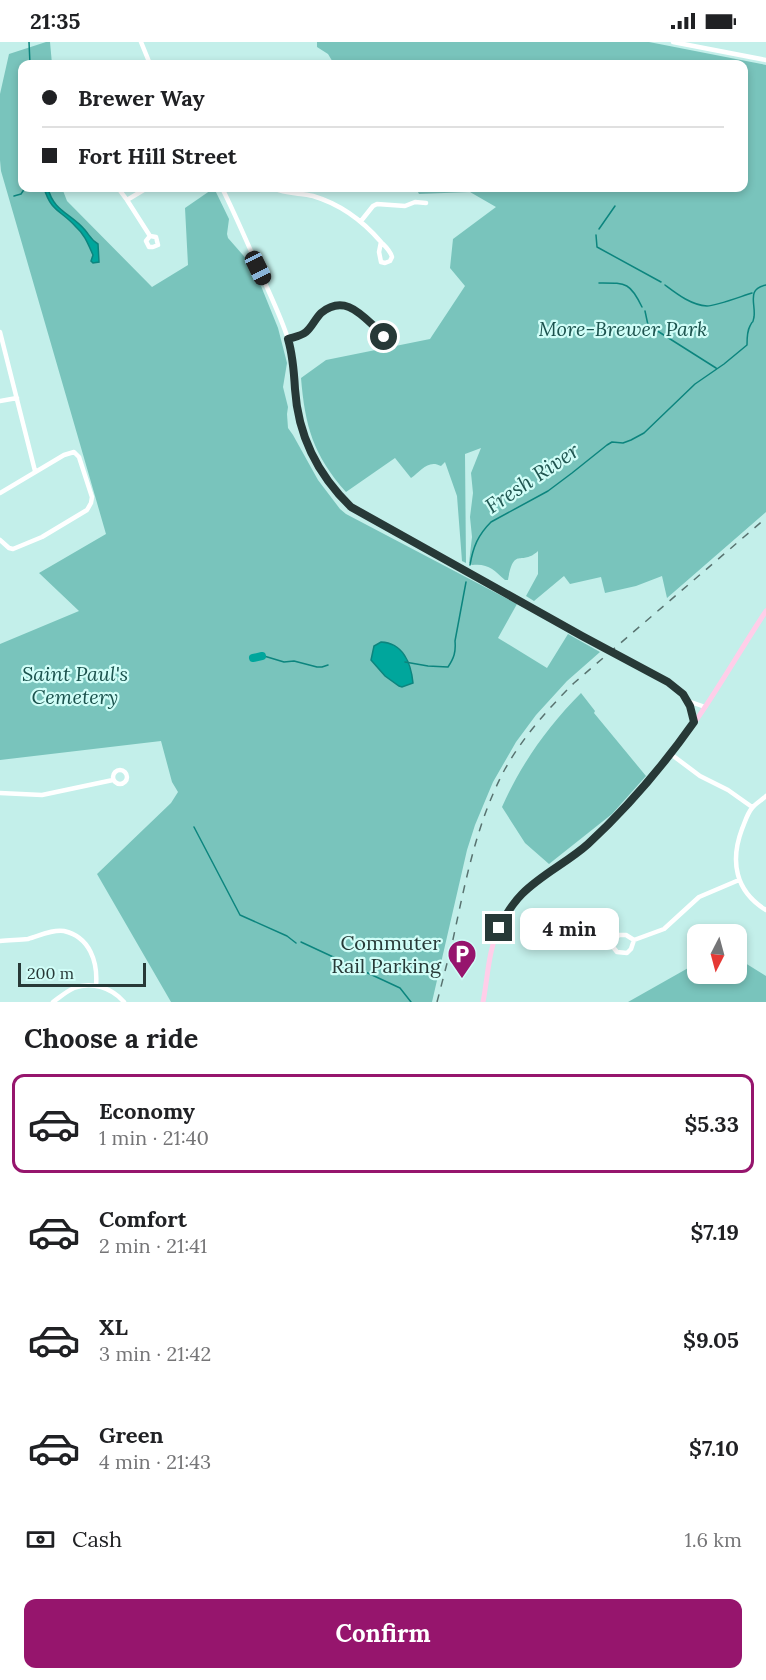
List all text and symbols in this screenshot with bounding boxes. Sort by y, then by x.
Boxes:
text: 21:35 [30,7,80,35]
text: Brewer Way [78,84,205,112]
text: Fort Hill Street [78,142,237,170]
car [242,248,274,288]
park label: More-Brewer Park [539,316,707,341]
route start [370,323,397,350]
water label: Fresh River [480,436,585,519]
park label: Saint Paul's Cemetery [22,661,128,709]
callout: 4 min [520,907,619,949]
route end [485,914,512,941]
text: 4 min [543,916,596,941]
north arrow [687,924,747,984]
map controls [687,924,747,984]
place label: Commuter Rail Parking [331,930,442,978]
parking icon: Commuter Rail Parking [446,938,478,980]
scale bar [18,960,146,988]
text: 200 m [27,963,74,983]
text: Choose a ride [24,1021,198,1055]
icon: car [27,1097,81,1151]
text: Economy [99,1097,195,1125]
text: $5.33 [684,1110,739,1138]
text: 1 min · 21:40 [99,1125,209,1150]
icon: car [27,1205,81,1259]
text: Comfort [99,1205,187,1233]
text: $7.19 [690,1218,739,1246]
text: 2 min · 21:41 [99,1233,207,1258]
icon: car [27,1313,81,1367]
text: XL [99,1313,128,1341]
text: $9.05 [683,1326,739,1354]
text: 3 min · 21:42 [99,1341,211,1366]
icon: car [27,1421,81,1475]
text: Green [99,1421,164,1449]
text: $7.10 [689,1434,739,1462]
text: 4 min · 21:43 [99,1449,211,1474]
icon: cash [24,1523,57,1556]
text: Cash [72,1525,122,1553]
text: 1.6 km [685,1527,742,1552]
button: Confirm [24,1599,742,1668]

